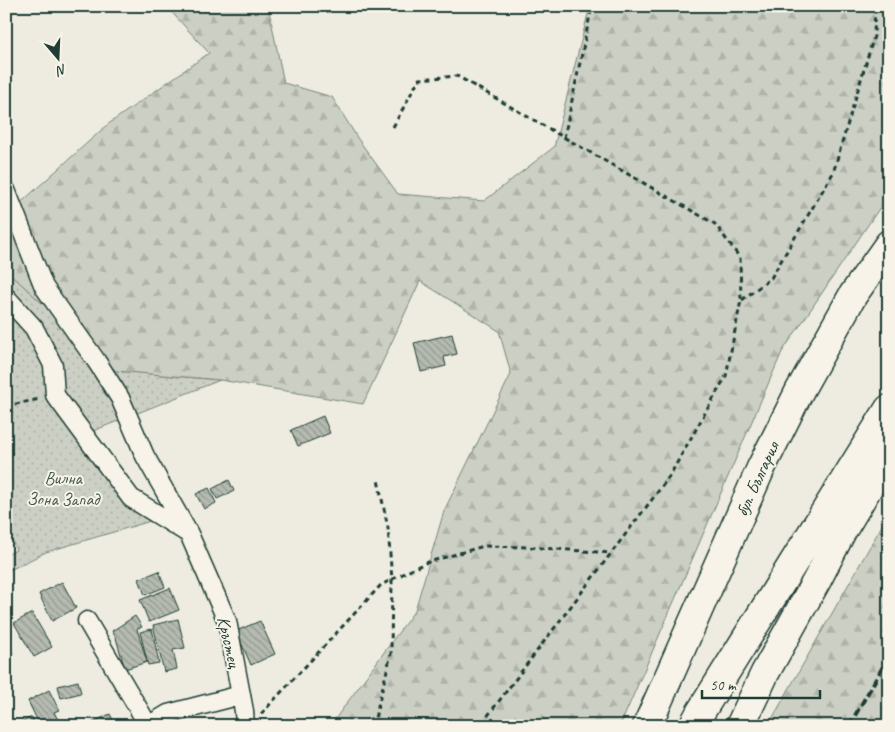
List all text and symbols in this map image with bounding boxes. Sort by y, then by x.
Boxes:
north arrow [32,32,82,82]
text: N [53,60,69,80]
street label: бул. България [730,437,785,520]
park label: Вилна Зона Запад [27,467,101,510]
street label: Кръстец [212,614,246,671]
scale bar [702,667,820,699]
text: 50 m [710,676,737,695]

